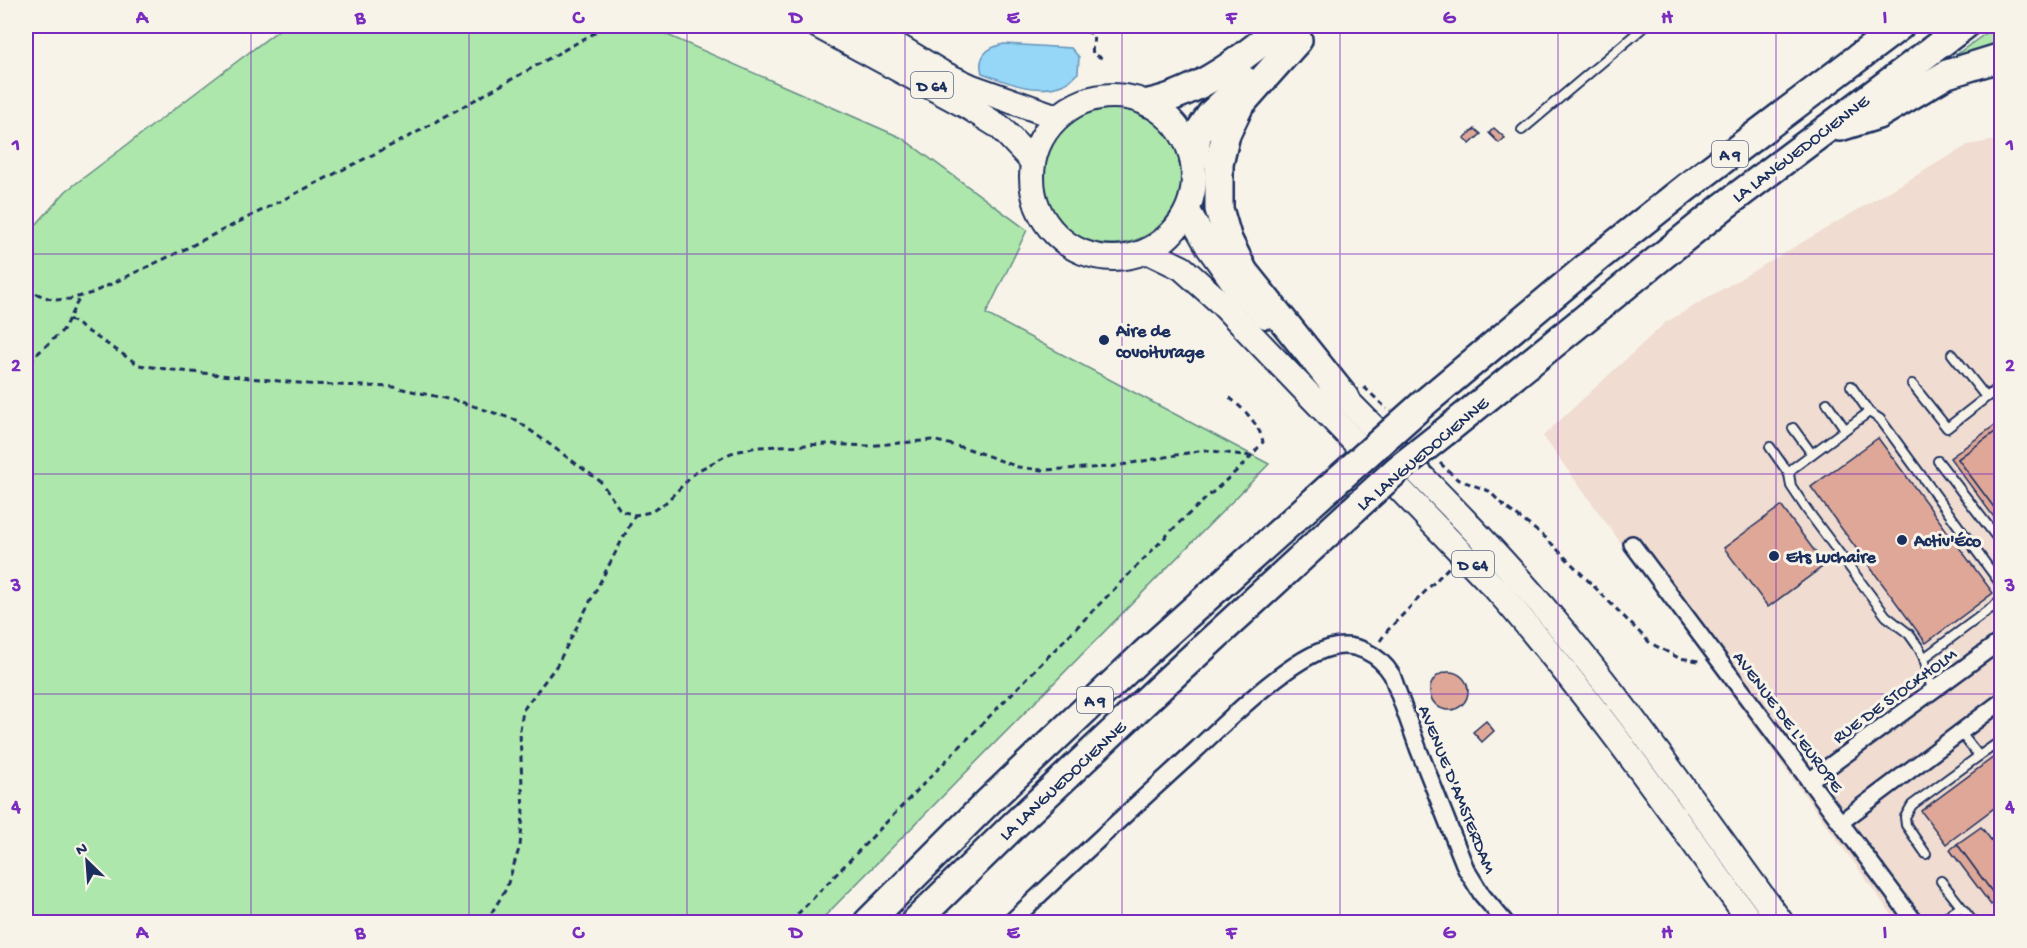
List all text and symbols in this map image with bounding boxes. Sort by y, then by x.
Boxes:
text: A [135,8,150,31]
text: B [354,8,366,31]
text: C [572,8,586,31]
text: D [787,8,803,31]
text: E [1007,8,1021,31]
text: F [1225,8,1238,31]
text: G [1443,8,1457,31]
text: H [1661,8,1673,31]
text: I [1883,8,1888,31]
road number: D 64 [911,72,953,98]
street label: LA LANGUEDOCIENNE [1729,91,1875,208]
text: 1 [11,135,20,158]
text: 1 [2005,135,2014,158]
road number: A 9 [1712,141,1748,167]
place label: Aire de covoiturage [1115,322,1205,364]
marker: Aire de covoiturage [1097,333,1111,347]
text: 2 [11,356,21,379]
text: 2 [2005,356,2015,379]
street label: LA LANGUEDOCIENNE [1353,393,1495,516]
place label: Activ'Éco [1913,531,1982,553]
marker: Activ'Éco [1895,533,1909,547]
place label: Ets Luchaire [1786,548,1877,569]
marker: Ets Luchaire [1767,549,1781,563]
road number: D 64 [1452,551,1494,577]
text: 3 [10,576,21,599]
text: 3 [2004,576,2015,599]
street label: RUE DE STOCKHOLM [1829,645,1962,749]
street label: AVENUE DE L'EUROPE [1727,648,1847,798]
road number: A 9 [1077,687,1113,713]
street label: AVENUE D'AMSTERDAM [1412,703,1499,878]
street label: LA LANGUEDOCIENNE [996,717,1132,846]
text: 4 [10,797,21,820]
text: 4 [2004,797,2015,820]
north arrow [57,831,117,891]
text: N [73,840,91,861]
text: A [135,923,150,946]
text: B [354,923,366,946]
text: C [572,923,586,946]
text: D [787,923,803,946]
text: E [1007,923,1021,946]
text: F [1225,923,1238,946]
text: G [1443,923,1457,946]
text: H [1661,923,1673,946]
text: I [1883,923,1888,946]

